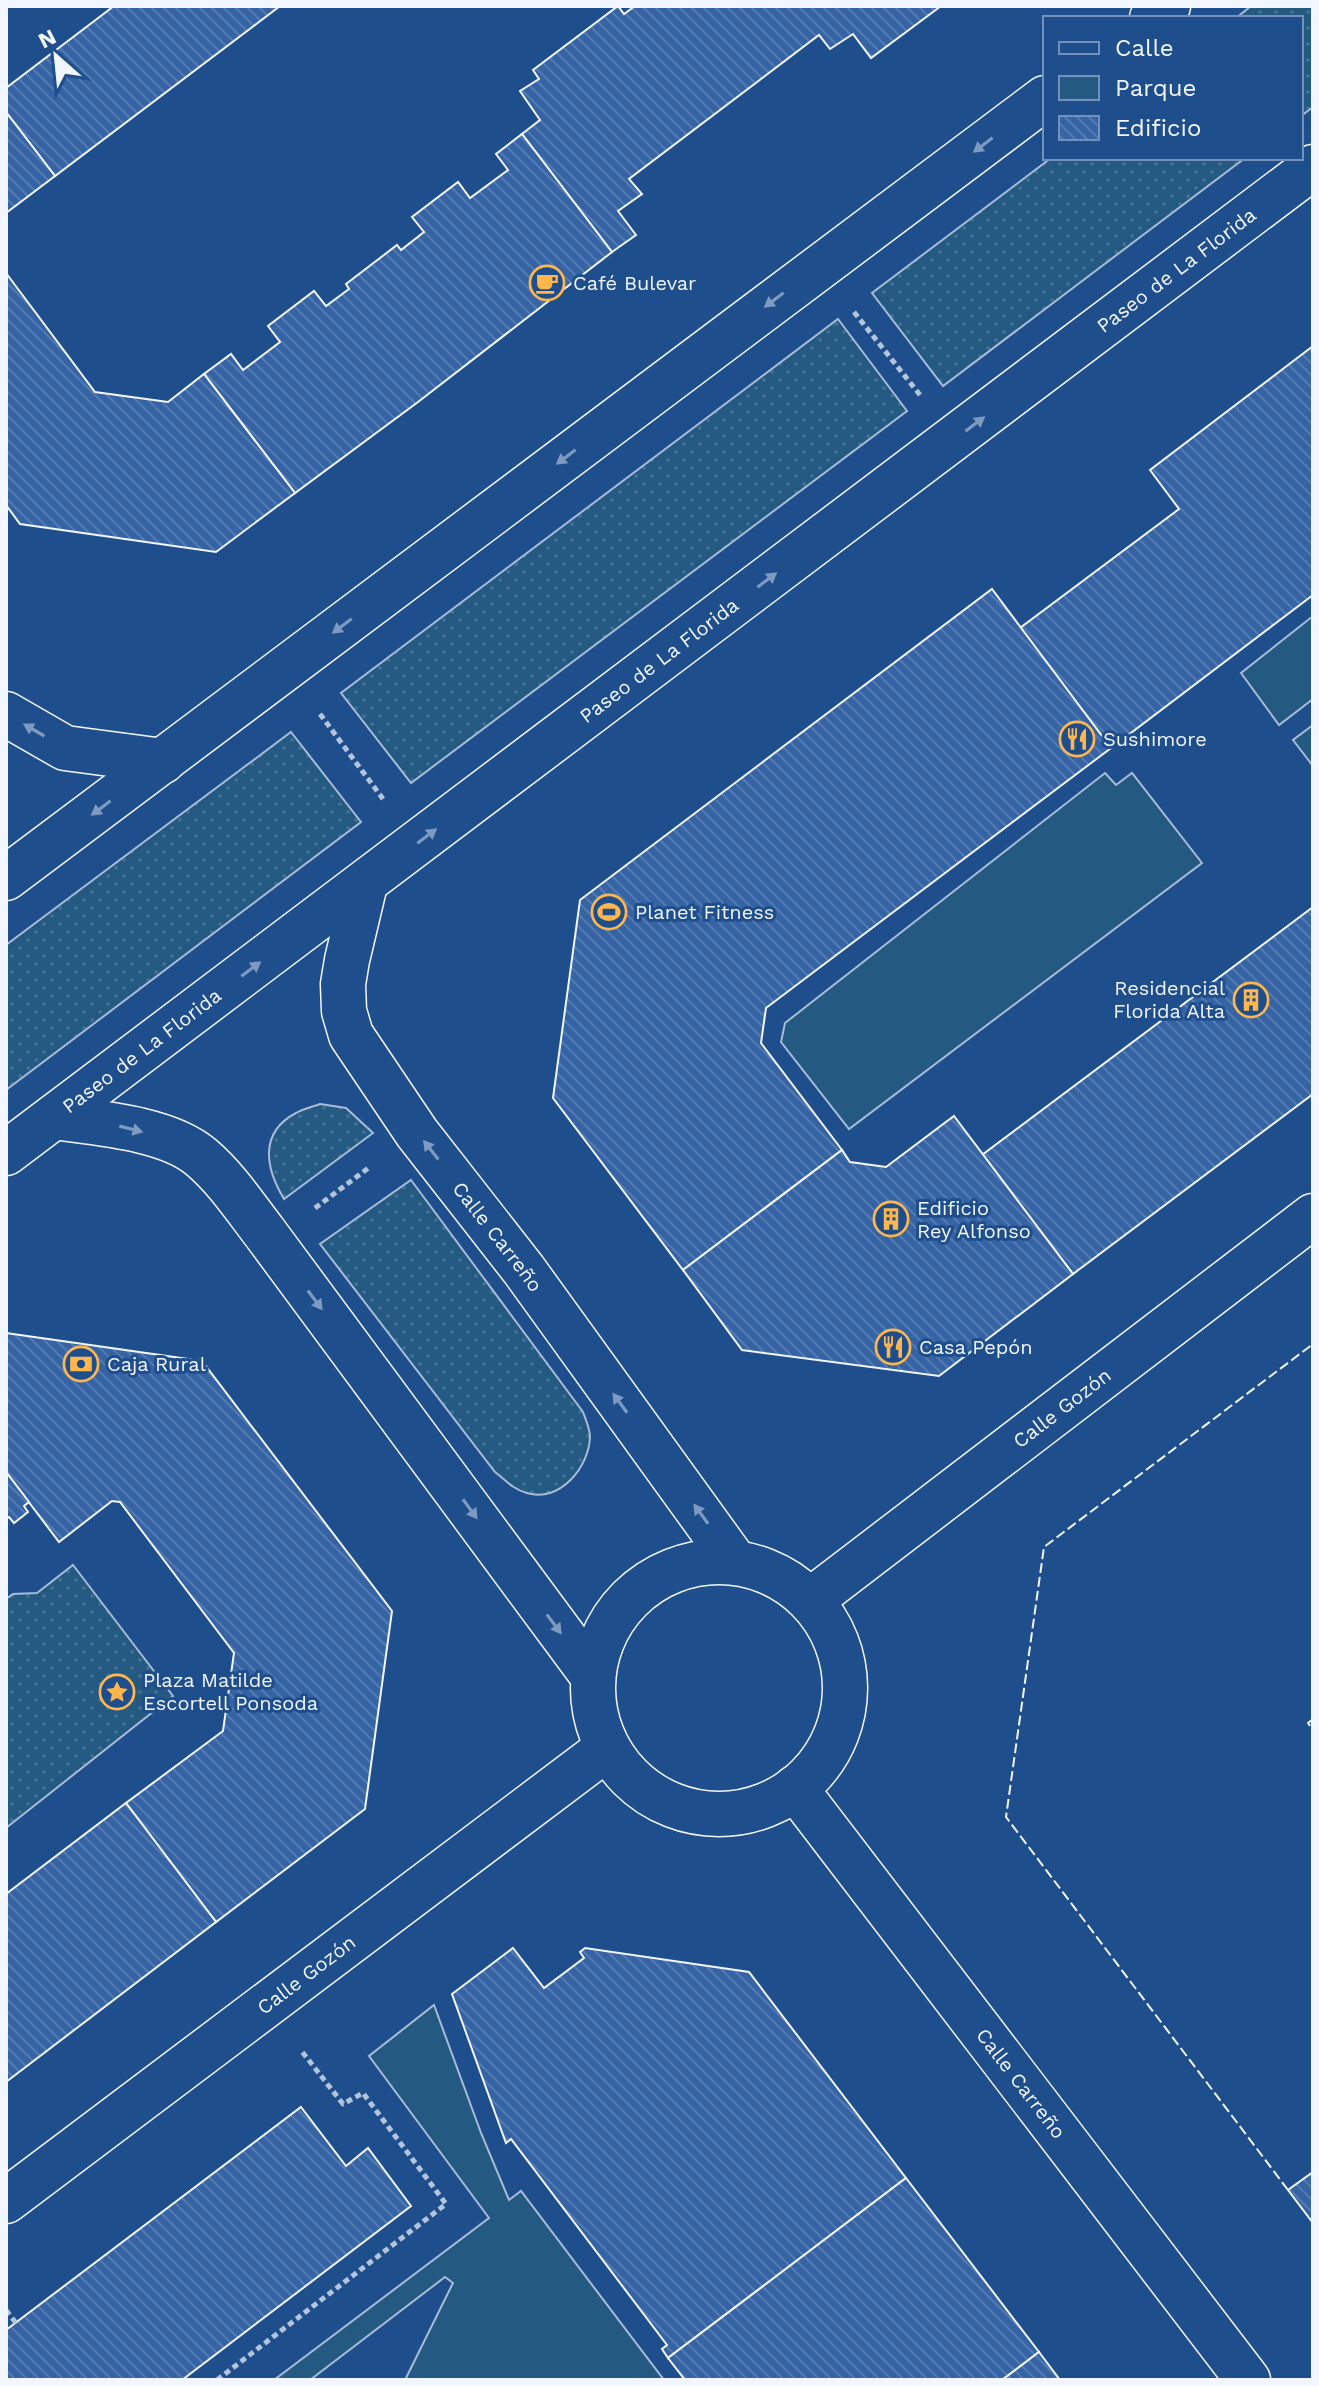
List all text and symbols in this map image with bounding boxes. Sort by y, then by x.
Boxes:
north arrow [16,16,96,96]
legend [1043,16,1303,160]
text: N [34,24,60,53]
text: Calle [1115,34,1174,62]
text: Parque [1115,74,1196,102]
text: Edificio [1115,114,1201,142]
one-way arrow [972,136,993,152]
street label: Paseo de La Florida [1092,202,1260,338]
cafe icon: Café Bulevar [528,264,566,302]
place label: Café Bulevar [573,271,696,295]
one-way arrow [764,292,785,308]
one-way arrow [965,417,985,433]
one-way arrow [556,448,577,464]
one-way arrow [756,573,777,588]
street label: Paseo de La Florida [575,593,743,728]
one-way arrow [331,618,352,633]
restaurant icon: Sushimore [1058,720,1096,758]
one-way arrow [23,723,46,737]
place label: Sushimore [1103,727,1207,751]
one-way arrow [90,800,111,816]
one-way arrow [417,828,437,844]
sports icon: Planet Fitness [590,893,628,931]
place label: Planet Fitness [635,900,774,924]
one-way arrow [240,962,261,978]
place label: Residencial Florida Alta [1113,976,1225,1023]
building icon: Residencial Florida Alta [1232,981,1270,1019]
street label: Paseo de La Florida [58,983,226,1118]
one-way arrow [118,1124,143,1136]
one-way arrow [423,1140,439,1160]
street label: Calle Carreño [448,1177,548,1296]
place label: Edificio Rey Alfonso [917,1196,1031,1243]
building icon: Edificio Rey Alfonso [872,1200,910,1238]
one-way arrow [307,1290,322,1311]
restaurant icon: Casa Pepón [874,1328,912,1366]
place label: Casa Pepón [919,1335,1033,1359]
bank icon: Caja Rural [62,1345,100,1383]
place label: Caja Rural [107,1352,206,1376]
street label: Calle Gozón [1008,1363,1116,1453]
one-way arrow [613,1392,628,1413]
one-way arrow [462,1499,477,1520]
one-way arrow [693,1504,709,1524]
one-way arrow [546,1613,562,1634]
place label: Plaza Matilde Escortell Ponsoda [143,1668,318,1715]
place icon: Plaza Matilde Escortell Ponsoda [98,1673,136,1711]
street label: Calle Gozón [252,1930,360,2020]
street label: Calle Carreño [971,2023,1071,2143]

